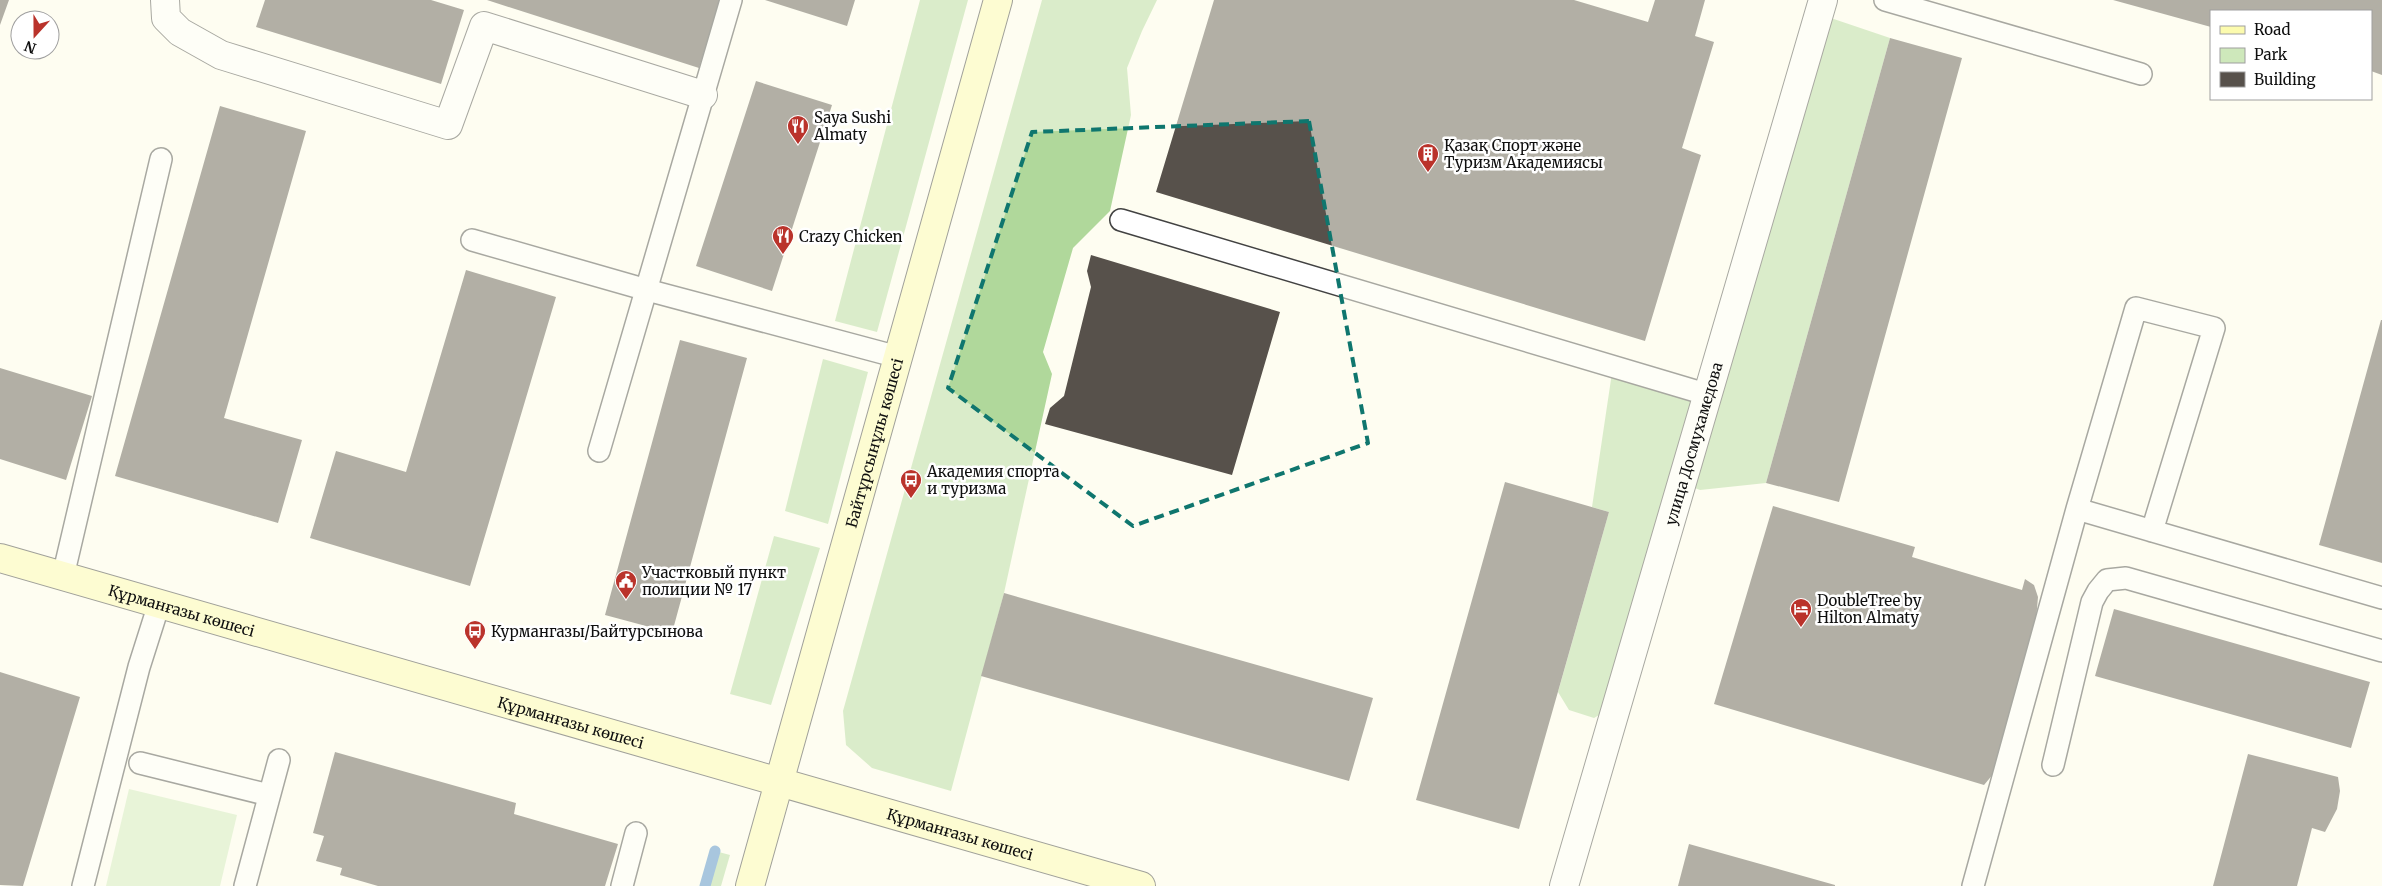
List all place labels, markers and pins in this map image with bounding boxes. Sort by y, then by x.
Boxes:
place label: Saya Sushi Almaty [813,108,891,144]
restaurant icon: Saya Sushi Almaty [786,114,810,145]
place label: Қазақ Спорт және Туризм Академиясы [1444,136,1603,172]
building icon: Қазақ Спорт және Туризм Академиясы [1416,142,1440,173]
restaurant icon: Crazy Chicken [771,224,795,255]
place label: Crazy Chicken [799,227,903,246]
place label: Академия спорта и туризма [926,462,1059,498]
bus stop icon: Академия спорта и туризма [899,468,923,499]
place label: Участковый пункт полиции № 17 [641,563,786,599]
public building icon: Участковый пункт полиции № 17 [614,569,638,600]
place label: DoubleTree by Hilton Almaty [1817,591,1922,627]
hotel icon: DoubleTree by Hilton Almaty [1789,597,1813,628]
bus stop icon: Курмангазы/Байтурсынова [463,619,487,650]
place label: Курмангазы/Байтурсынова [491,622,703,641]

